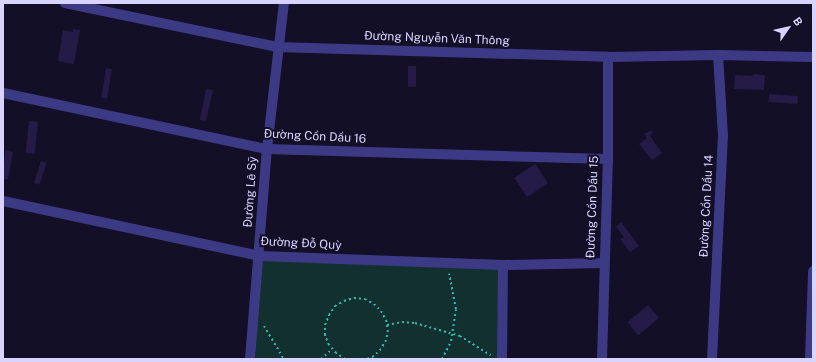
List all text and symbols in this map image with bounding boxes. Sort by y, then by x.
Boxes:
north arrow [768,8,808,48]
text: B [791,15,805,28]
street label: Đường Nguyễn Văn Thông [364,29,510,49]
street label: Đường Cồn Dầu 16 [263,127,367,147]
street label: Đường Cồn Dầu 14 [697,154,717,258]
street label: Đường Cồn Dầu 15 [584,155,602,259]
street label: Đường Lê Sỹ [241,156,261,228]
street label: Đường Đỗ Quỳ [260,235,342,253]

